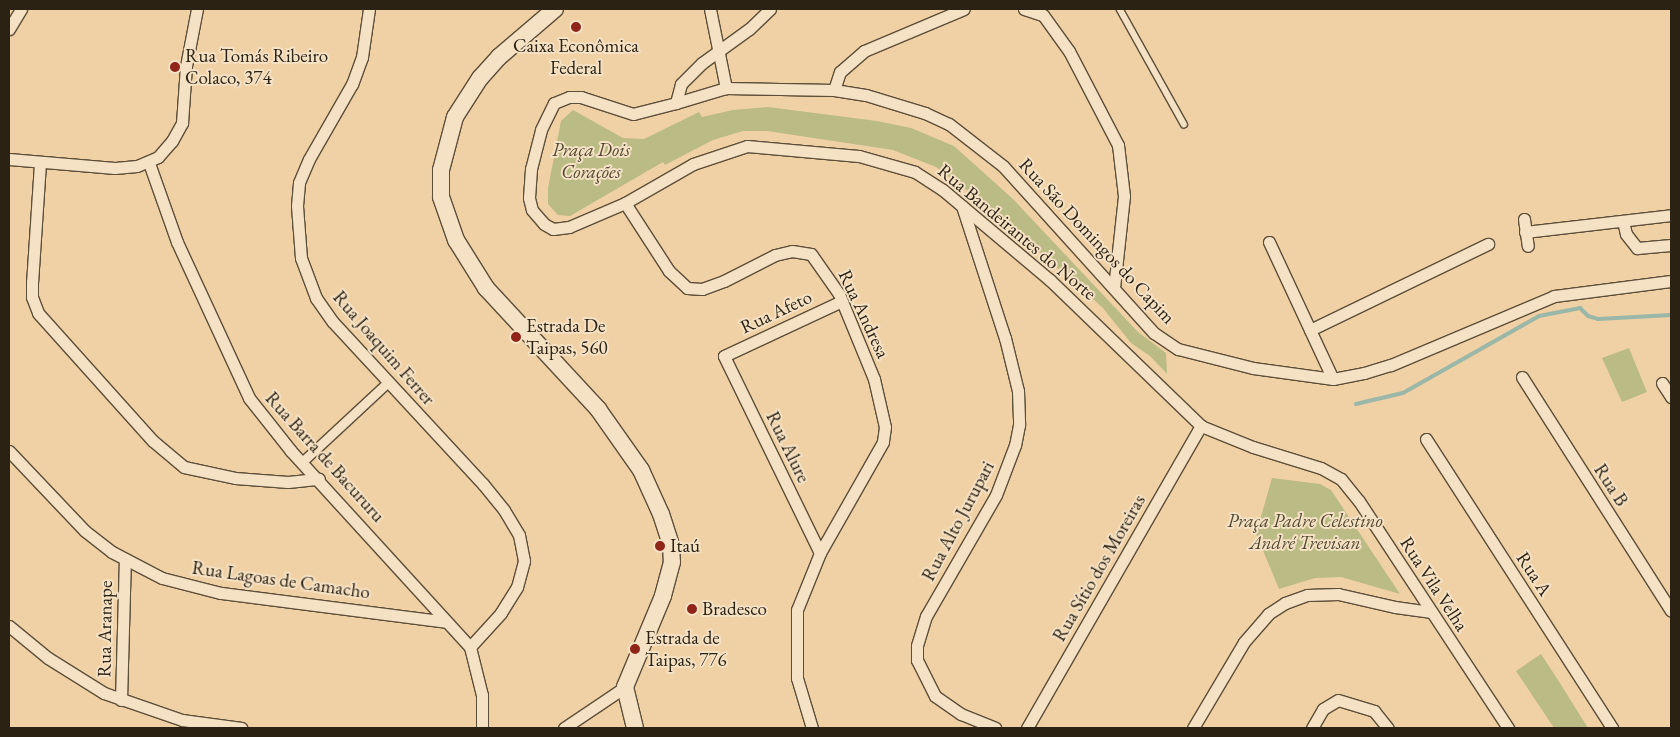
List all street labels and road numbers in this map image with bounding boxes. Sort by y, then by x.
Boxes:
street label: Rua São Domingos do Capim [1014,153,1180,329]
street label: Rua Bandeirantes do Norte [933,159,1101,305]
street label: Rua Andresa [834,266,894,362]
street label: Rua Joaquim Ferrer [328,286,440,410]
street label: Rua Afeto [737,286,815,338]
street label: Rua Barra de Bacururu [260,387,390,527]
street label: Rua Alure [761,408,815,486]
street label: Rua Alto Jurupari [917,457,999,585]
street label: Rua B [1589,459,1633,511]
street label: Rua Sítio dos Moreiras [1048,490,1150,646]
street label: Rua Vila Velha [1395,532,1473,636]
street label: Rua A [1511,548,1557,600]
street label: Rua Lagoas de Camacho [190,556,372,604]
street label: Rua Aranape [93,580,117,678]

